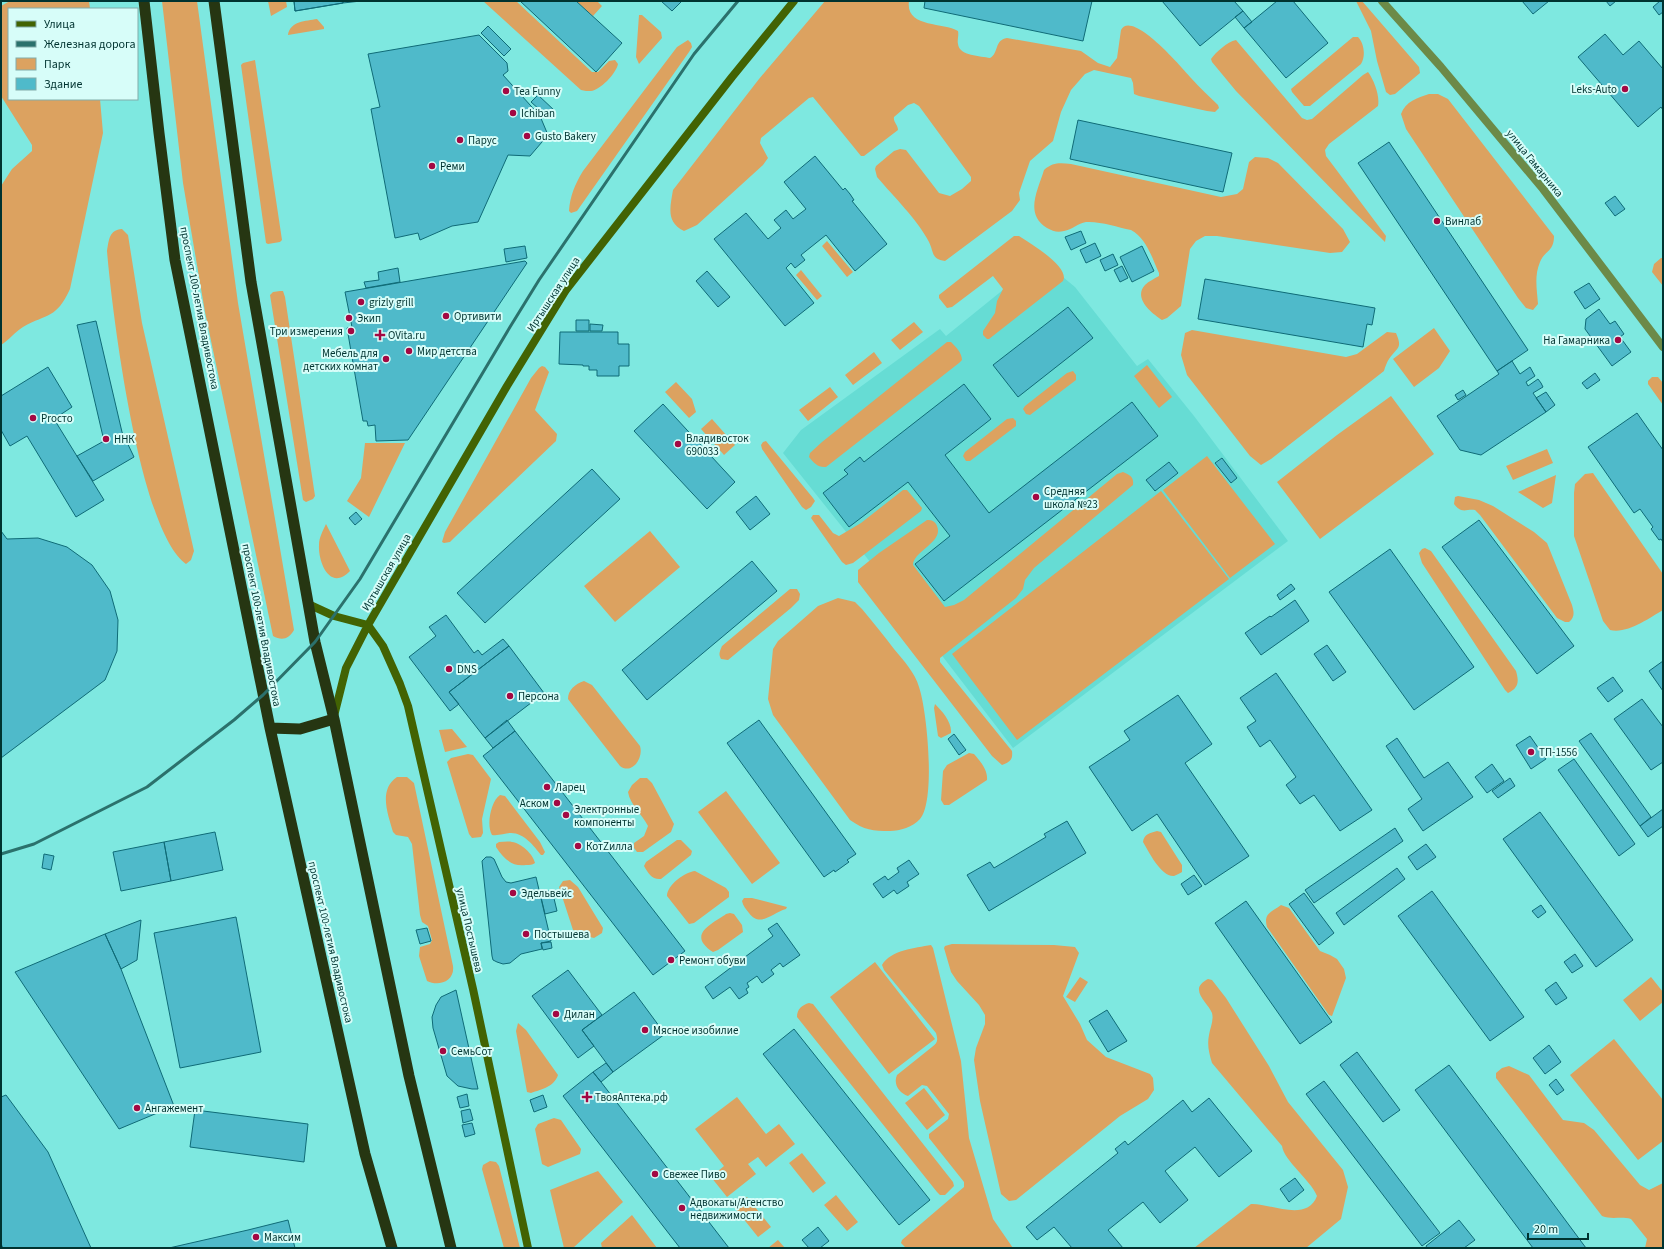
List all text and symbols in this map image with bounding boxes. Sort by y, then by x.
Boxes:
legend [8,8,138,100]
text: Улица [44,16,75,33]
text: Железная дорога [44,36,136,53]
text: Парк [44,56,70,73]
text: Здание [44,76,83,93]
place label: Leks-Auto [1571,82,1617,97]
place label: Tea Funny [514,84,561,99]
marker: Leks-Auto [1620,84,1630,94]
marker: Tea Funny [501,86,511,96]
place label: Ichiban [521,106,555,121]
marker: Ichiban [508,108,518,118]
street label: улица Гамарника [1503,126,1567,200]
place label: Gusto Bakery [535,129,596,144]
marker: Gusto Bakery [522,131,532,141]
place label: Парус [468,133,497,148]
marker: Парус [455,135,465,145]
place label: Реми [440,159,465,174]
marker: Реми [427,161,437,171]
place label: Винлаб [1445,214,1481,229]
marker: Винлаб [1432,216,1442,226]
street label: проспект 100-летия Владивостока [176,225,223,391]
street label: Иртышская улица [524,254,583,335]
place label: grizly grill [369,295,414,310]
marker: grizly grill [356,297,366,307]
place label: Ортивити [454,309,502,324]
place label: Экип [357,311,381,326]
marker: Ортивити [441,311,451,321]
marker: Экип [344,313,354,323]
place label: Три измерения [270,324,343,339]
marker: Три измерения [346,326,356,336]
place label: OVita.ru [388,328,425,343]
marker: OVita.ru [375,330,385,340]
place label: На Гамарника [1543,333,1610,348]
marker: На Гамарника [1613,335,1623,345]
place label: Мир детства [417,344,477,359]
place label: Мебель для детских комнат [303,346,378,374]
marker: Мир детства [404,346,414,356]
marker: Мебель для детских комнат [381,354,391,364]
place label: Proсто [41,411,73,426]
marker: Proсто [28,413,38,423]
place label: Владивосток 690033 [686,431,749,459]
place label: ННК [114,432,135,447]
marker: ННК [101,434,111,444]
marker: Владивосток 690033 [673,439,683,449]
place label: Средняя школа №23 [1044,484,1098,512]
marker: Средняя школа №23 [1031,492,1041,502]
street label: Иртышская улица [358,531,415,613]
street label: проспект 100-летия Владивостока [238,542,285,708]
place label: DNS [457,662,477,677]
marker: DNS [444,664,454,674]
place label: Персона [518,689,559,704]
marker: Персона [505,691,515,701]
place label: ТП-1556 [1539,745,1578,760]
marker: ТП-1556 [1526,747,1536,757]
place label: Ларец [555,780,585,795]
marker: Ларец [542,782,552,792]
place label: Аском [520,796,549,811]
marker: Аском [552,798,562,808]
place label: Электронные компоненты [574,802,640,830]
marker: Электронные компоненты [561,810,571,820]
place label: КотZилла [586,839,633,854]
marker: КотZилла [573,841,583,851]
street label: проспект 100-летия Владивостока [305,860,356,1024]
street label: улица Постышева [452,886,487,974]
place label: Эдельвейс [521,886,572,901]
marker: Эдельвейс [508,888,518,898]
place label: Постышева [534,927,589,942]
marker: Постышева [521,929,531,939]
place label: Ремонт обуви [679,953,746,968]
marker: Ремонт обуви [666,955,676,965]
place label: Дилан [564,1007,595,1022]
marker: Дилан [551,1009,561,1019]
place label: Мясное изобилие [653,1023,739,1038]
marker: Мясное изобилие [640,1025,650,1035]
place label: СемьСот [451,1044,492,1059]
marker: СемьСот [438,1046,448,1056]
place label: ТвояАптека.рф [595,1090,668,1105]
marker: ТвояАптека.рф [582,1092,592,1102]
place label: Ангажемент [145,1101,203,1116]
marker: Ангажемент [132,1103,142,1113]
place label: Свежее Пиво [663,1167,726,1182]
marker: Свежее Пиво [650,1169,660,1179]
place label: Адвокаты/Агенство недвижимости [690,1195,783,1223]
marker: Адвокаты/Агенство недвижимости [677,1203,687,1213]
scale bar [1528,1215,1588,1241]
text: 20 m [1534,1221,1558,1238]
place label: Максим [264,1230,301,1245]
marker: Максим [251,1232,261,1242]

